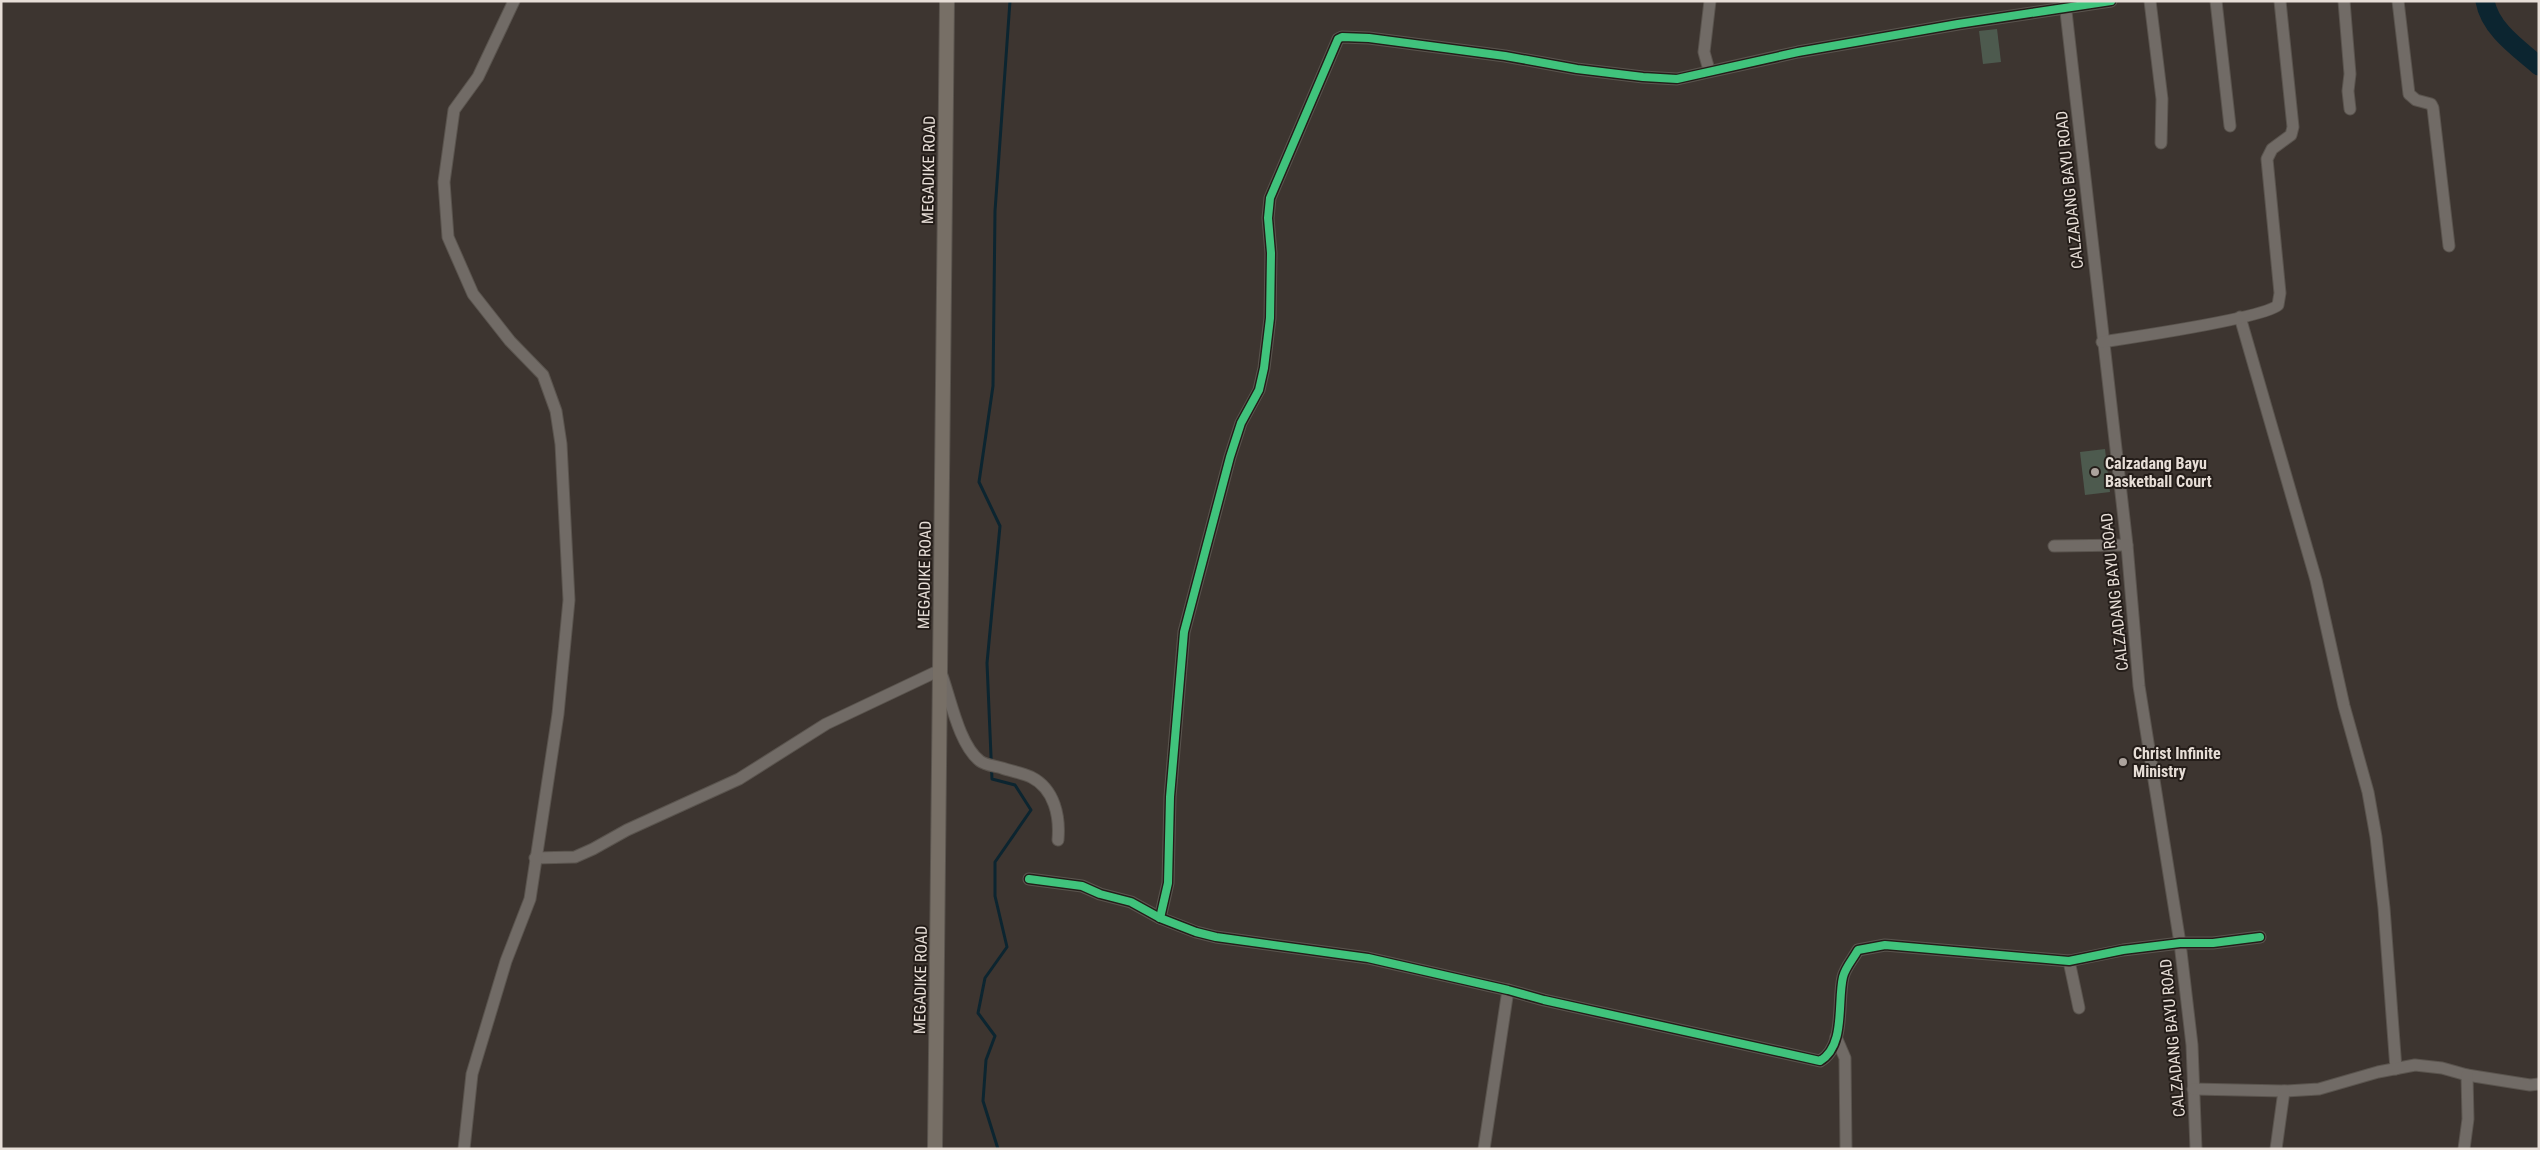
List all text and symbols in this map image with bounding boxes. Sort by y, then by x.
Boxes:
street label: CALZADANG BAYU ROAD [2052,110,2087,270]
street label: MEGADIKE ROAD [918,116,939,224]
place label: Calzadang Bayu Basketball Court [2105,454,2212,491]
marker: Calzadang Bayu Basketball Court [2089,466,2101,478]
street label: CALZADANG BAYU ROAD [2097,512,2132,672]
street label: MEGADIKE ROAD [914,521,935,629]
place label: Christ Infinite Ministry [2133,744,2221,781]
marker: Christ Infinite Ministry [2117,756,2129,768]
street label: MEGADIKE ROAD [910,926,931,1034]
street label: CALZADANG BAYU ROAD [2156,958,2189,1118]

